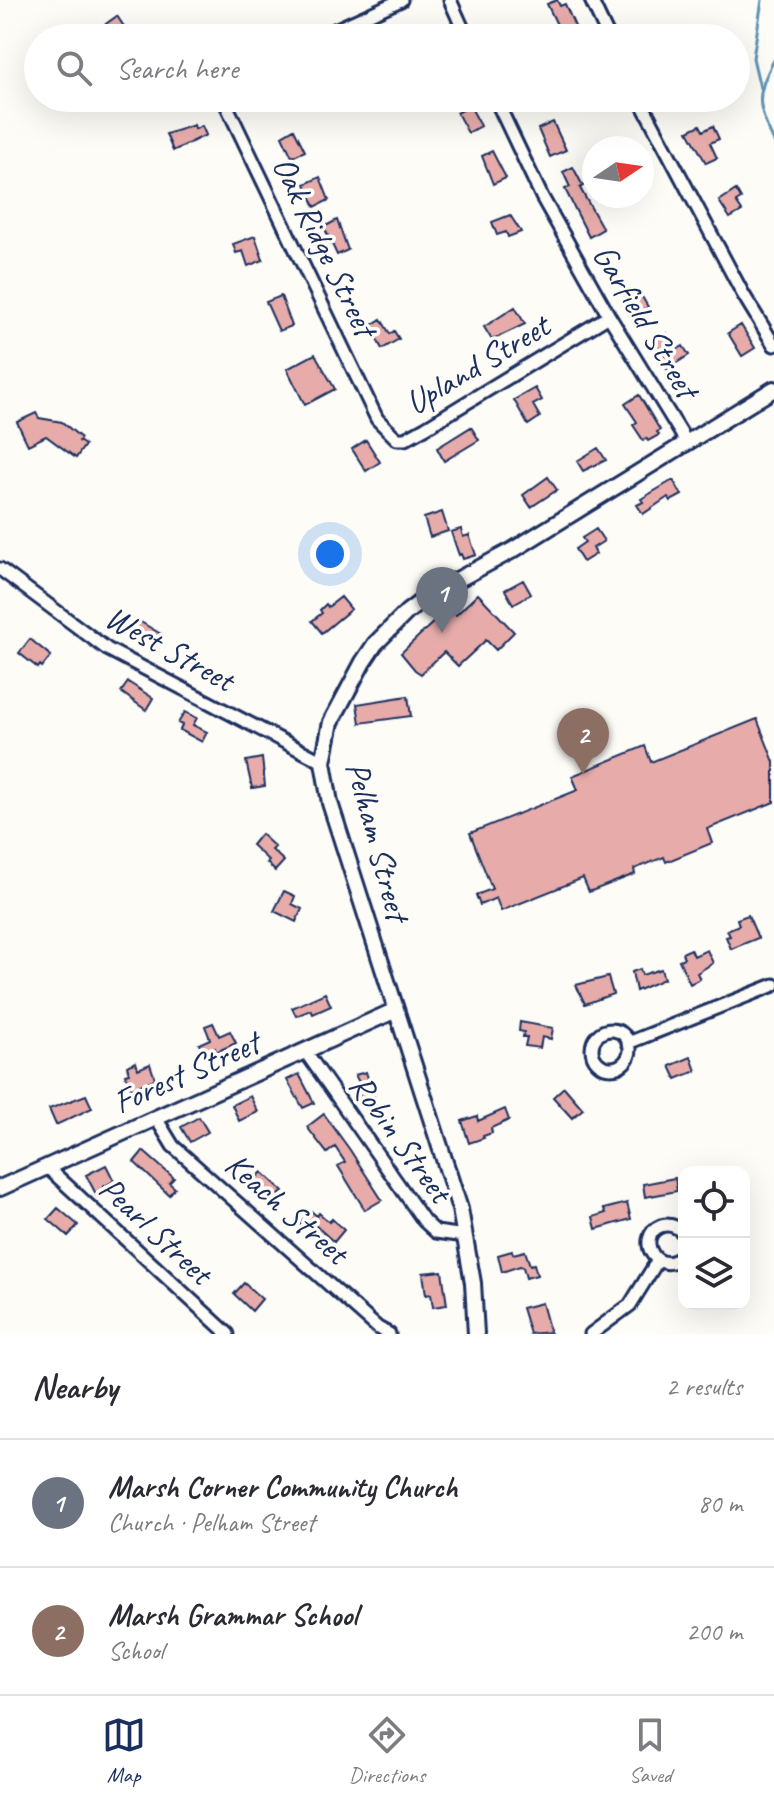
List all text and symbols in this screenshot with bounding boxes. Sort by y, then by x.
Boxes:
search box [24,24,750,112]
icon: search [52,46,96,90]
text: Search here [116,49,238,87]
north arrow [582,136,654,208]
street label: Oak Ridge Street [263,149,389,347]
street label: Garfield Street [583,236,711,410]
street label: Upland Street [397,302,560,424]
your location [310,534,350,574]
pin: 1 [416,567,468,633]
street label: West Street [98,595,245,703]
pin: 2 [557,708,609,774]
street label: Pelham Street [336,757,421,930]
street label: Forest Street [106,1019,270,1123]
street label: Robin Street [340,1066,464,1214]
street label: Keach Street [217,1143,360,1276]
map controls [678,1166,750,1310]
button: locate [678,1166,750,1238]
street label: Pearl Street [90,1167,224,1296]
button: layers [678,1238,750,1310]
text: Nearby [32,1365,118,1408]
text: 2 results [666,1370,742,1403]
text: Marsh Corner Community Church [108,1468,458,1506]
text: 1 [52,1487,64,1520]
text: 80 m [698,1487,742,1520]
text: Church · Pelham Street [108,1506,315,1539]
text: Marsh Grammar School [108,1596,357,1634]
text: 2 [52,1615,64,1648]
text: 200 m [686,1615,742,1648]
text: School [108,1634,164,1667]
tab: Map [102,1713,146,1789]
tab: Directions [349,1713,425,1789]
tab: Saved [628,1713,672,1789]

